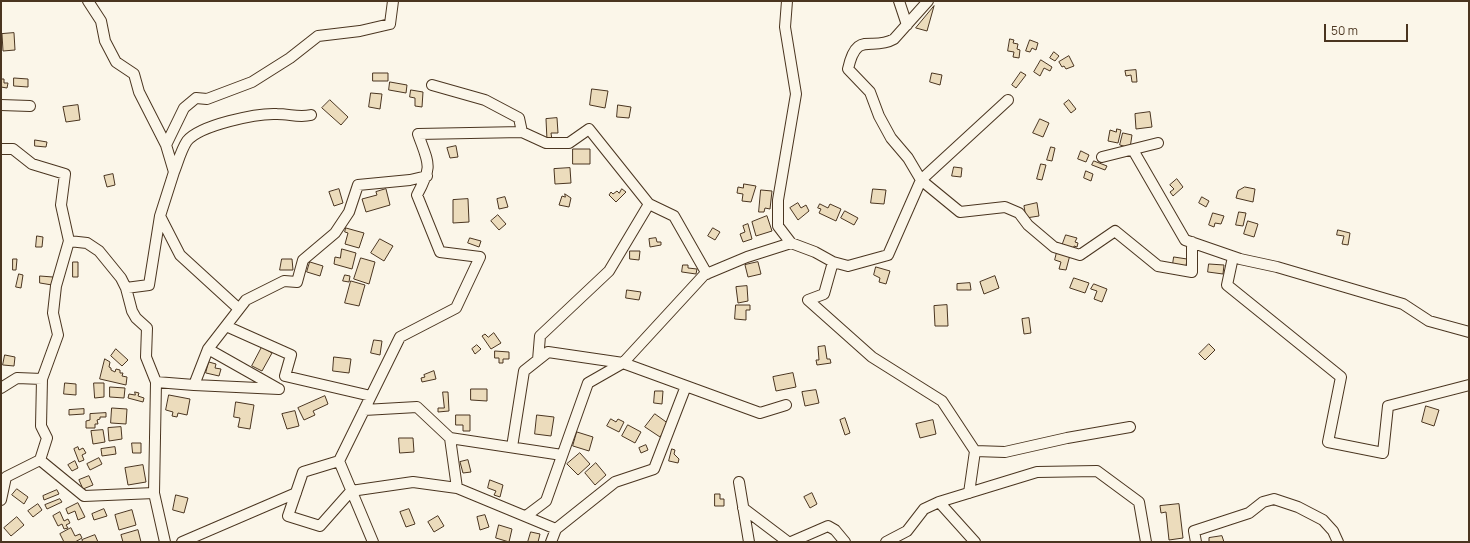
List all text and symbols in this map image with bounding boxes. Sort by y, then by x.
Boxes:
scale bar [1326,16,1410,42]
text: 50 m [1331,22,1358,39]

